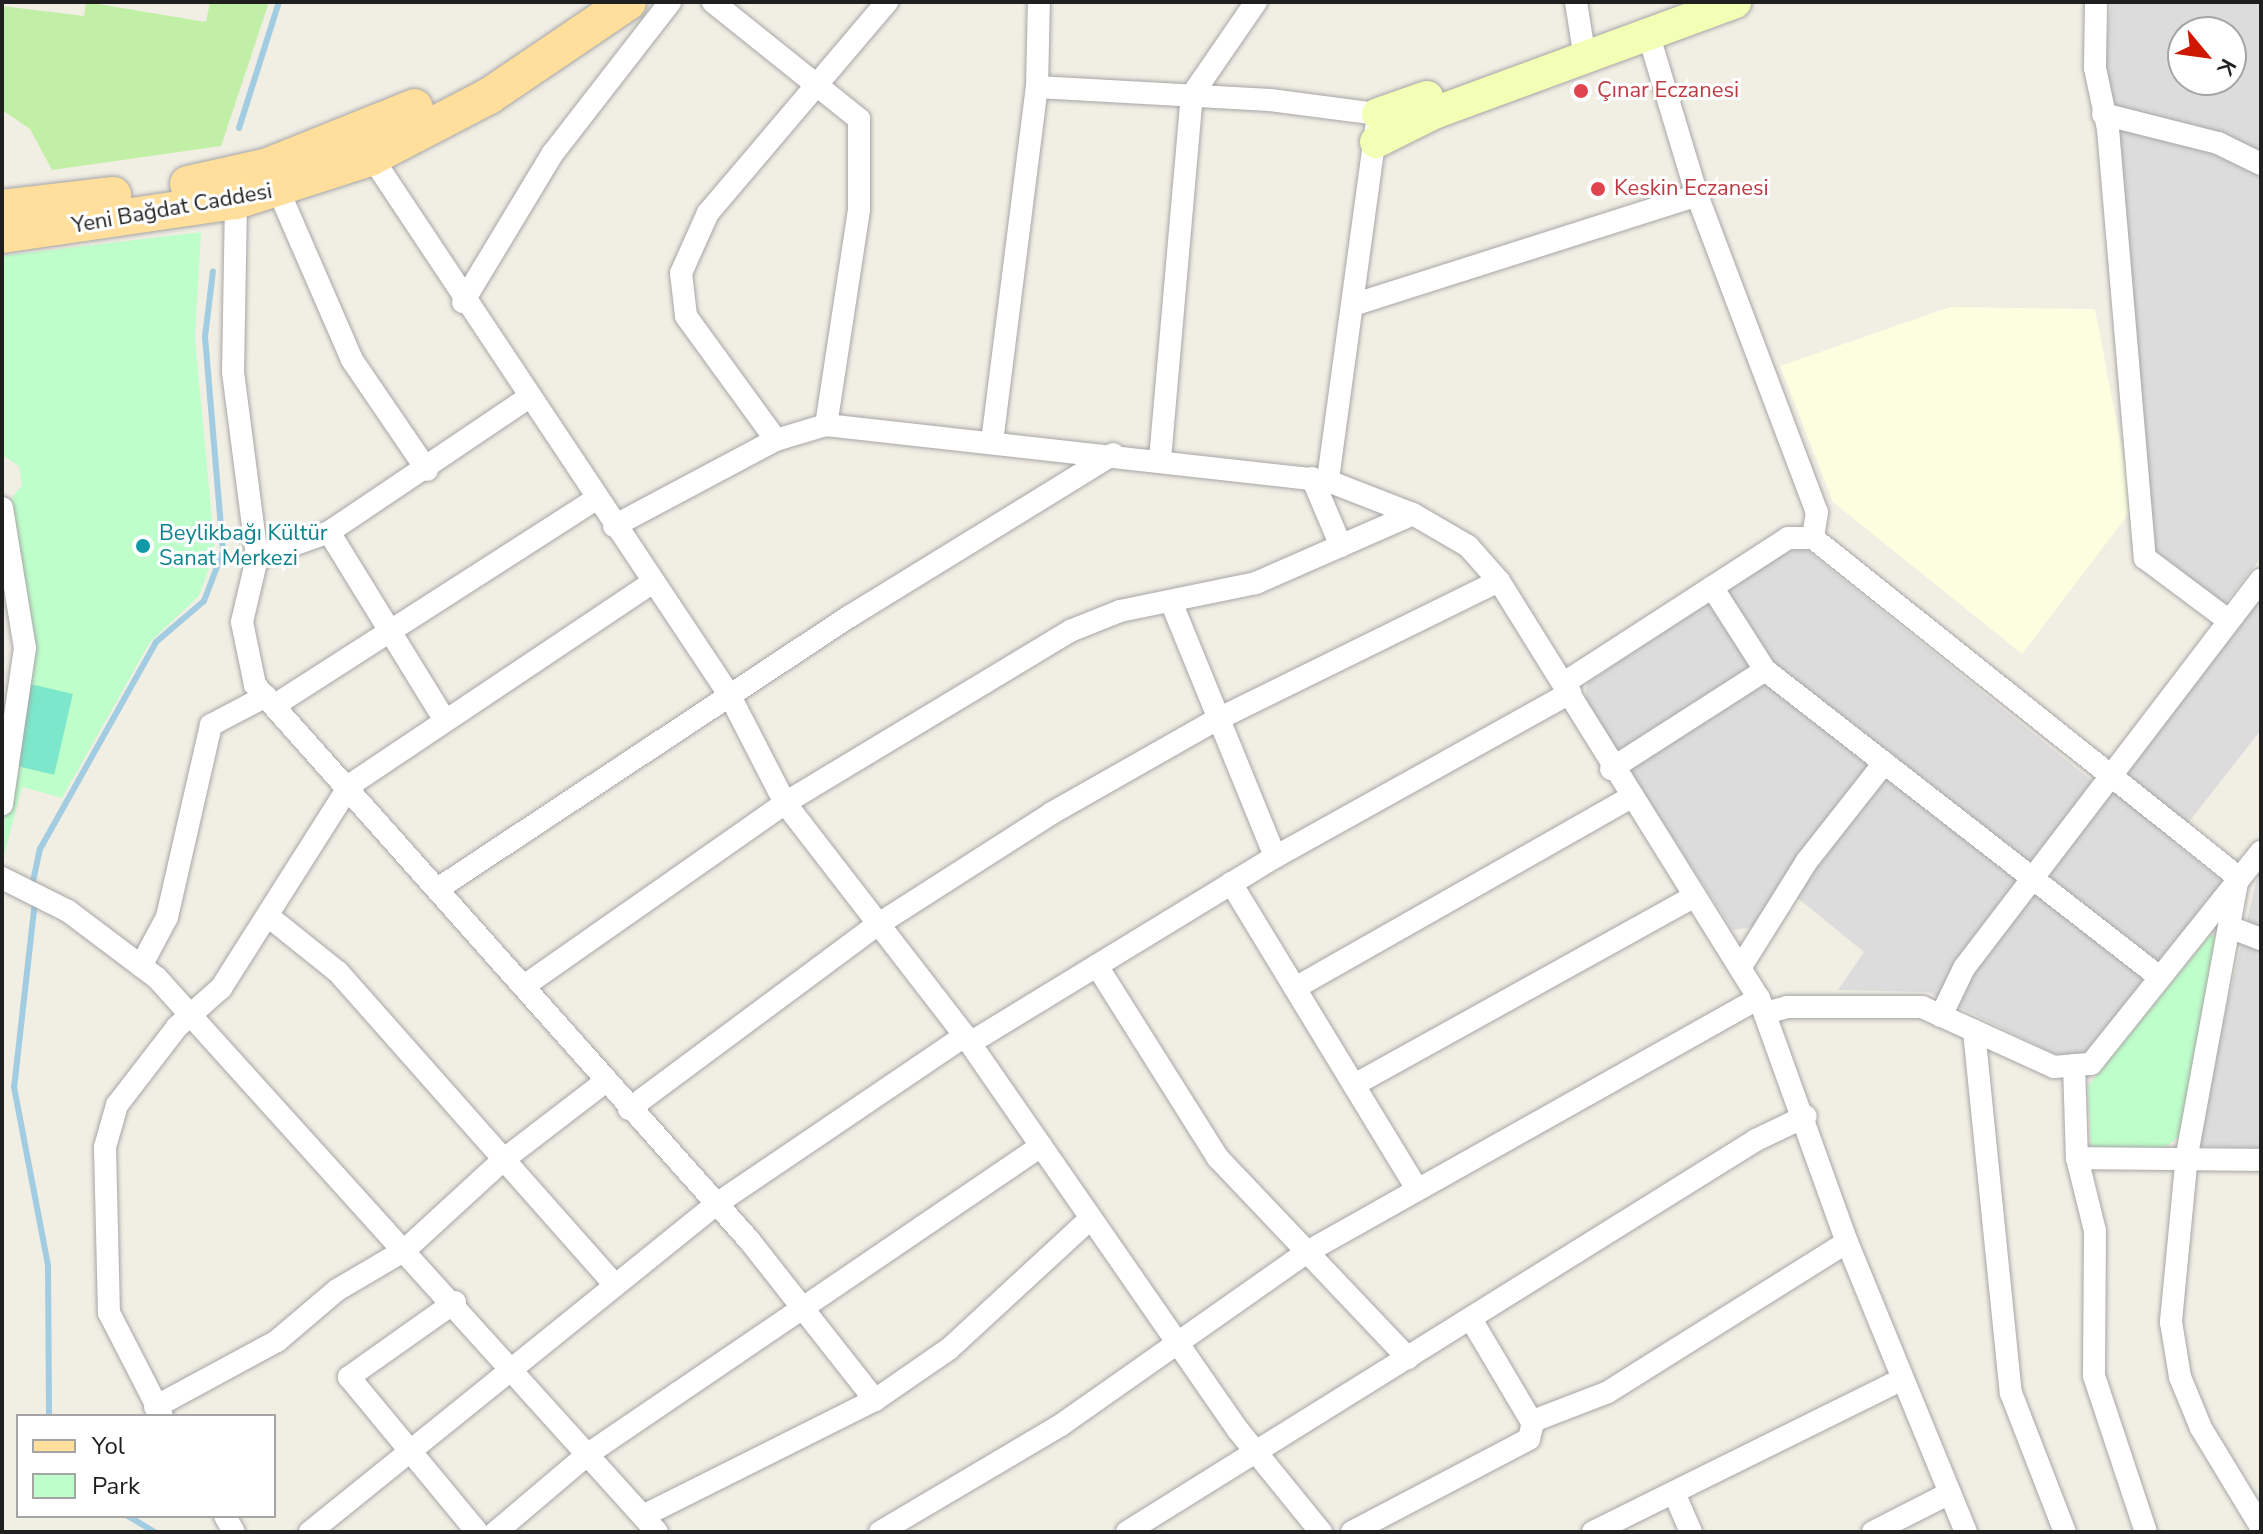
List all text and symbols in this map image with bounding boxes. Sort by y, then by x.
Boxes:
north arrow [2167,16,2247,96]
text: K [2210,53,2243,80]
place label: Çınar Eczanesi [1597,78,1739,104]
marker: Çınar Eczanesi [1572,82,1590,100]
place label: Keskin Eczanesi [1614,176,1769,202]
street label: Yeni Bağdat Caddesi [70,178,274,240]
marker: Keskin Eczanesi [1589,180,1607,198]
place label: Beylikbağı Kültür Sanat Merkezi [159,520,328,572]
marker: Beylikbağı Kültür Sanat Merkezi [134,537,152,555]
legend [16,1414,276,1518]
text: Yol [92,1430,125,1462]
text: Park [92,1470,140,1502]

